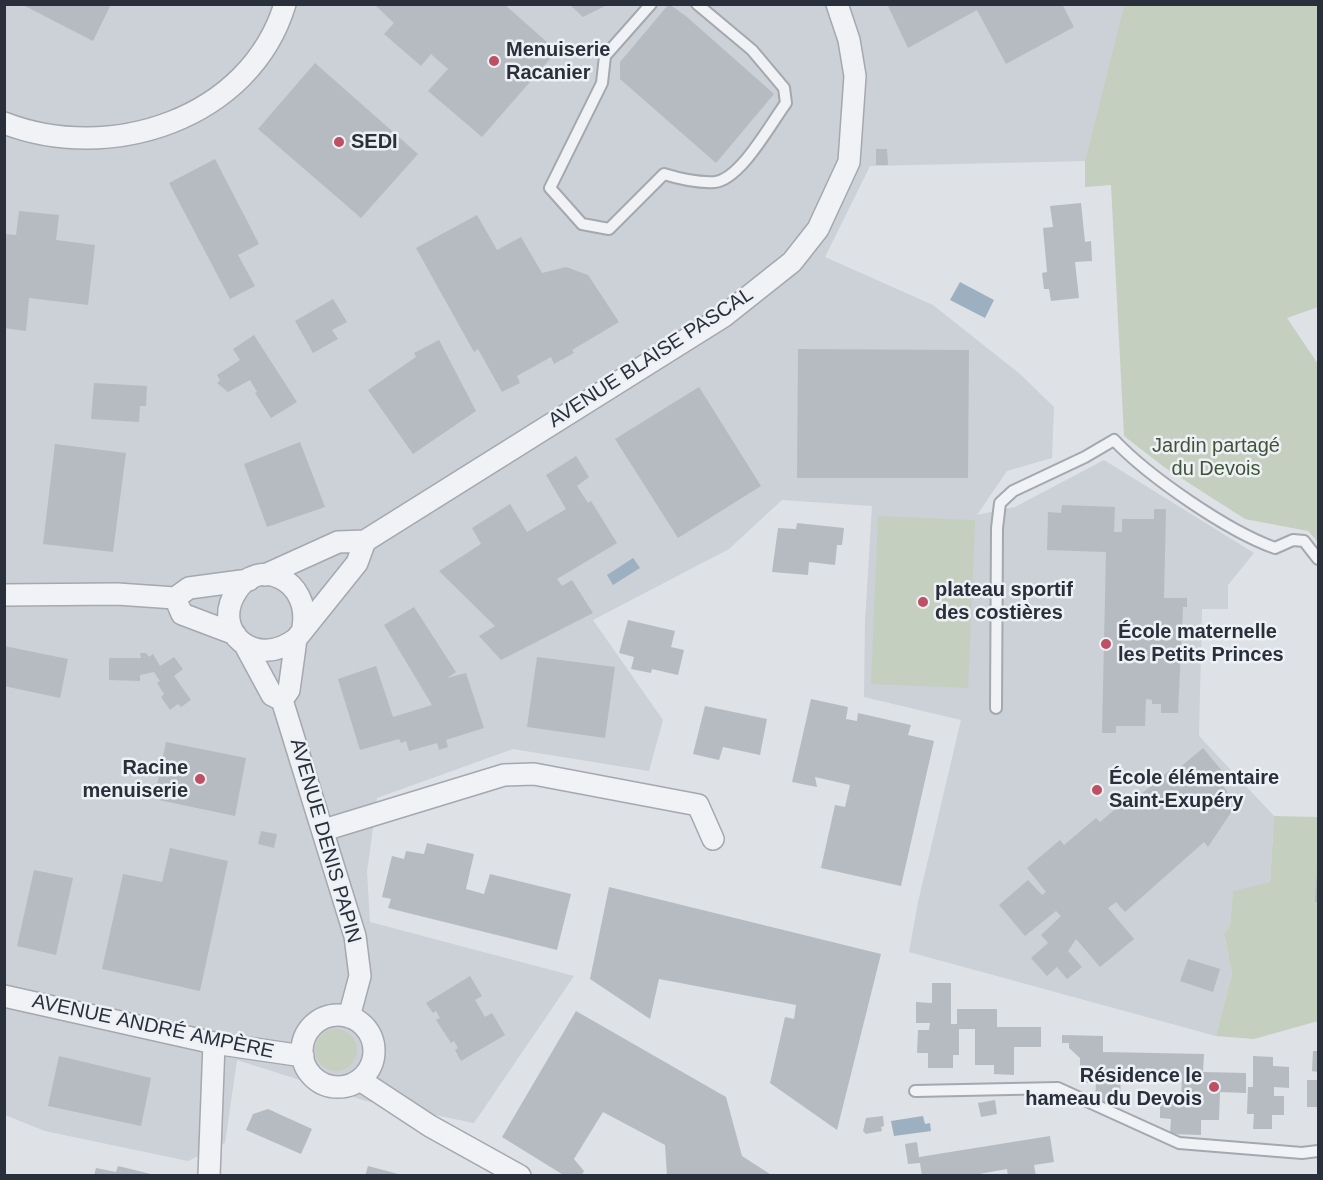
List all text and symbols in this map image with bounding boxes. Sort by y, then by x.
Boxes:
place label: Menuiserie Racanier [506,38,610,85]
marker: Menuiserie Racanier [487,54,501,68]
place label: SEDI [351,130,398,154]
marker: SEDI [332,135,346,149]
street label: AVENUE BLAISE PASCAL [544,283,758,433]
park label: Jardin partagé du Devois [1152,434,1280,481]
place label: plateau sportif des costières [935,578,1073,625]
marker: plateau sportif des costières [916,595,930,609]
place label: École maternelle les Petits Princes [1118,620,1284,667]
marker: École maternelle les Petits Princes [1099,637,1113,651]
street label: AVENUE DENIS PAPIN [284,736,366,946]
place label: Racine menuiserie [82,756,188,803]
place label: École élémentaire Saint-Exupéry [1109,766,1279,813]
marker: Racine menuiserie [193,772,207,786]
marker: École élémentaire Saint-Exupéry [1090,783,1104,797]
street label: AVENUE ANDRÉ AMPÈRE [30,990,276,1064]
place label: Résidence le hameau du Devois [1025,1064,1202,1111]
marker: Résidence le hameau du Devois [1207,1080,1221,1094]

